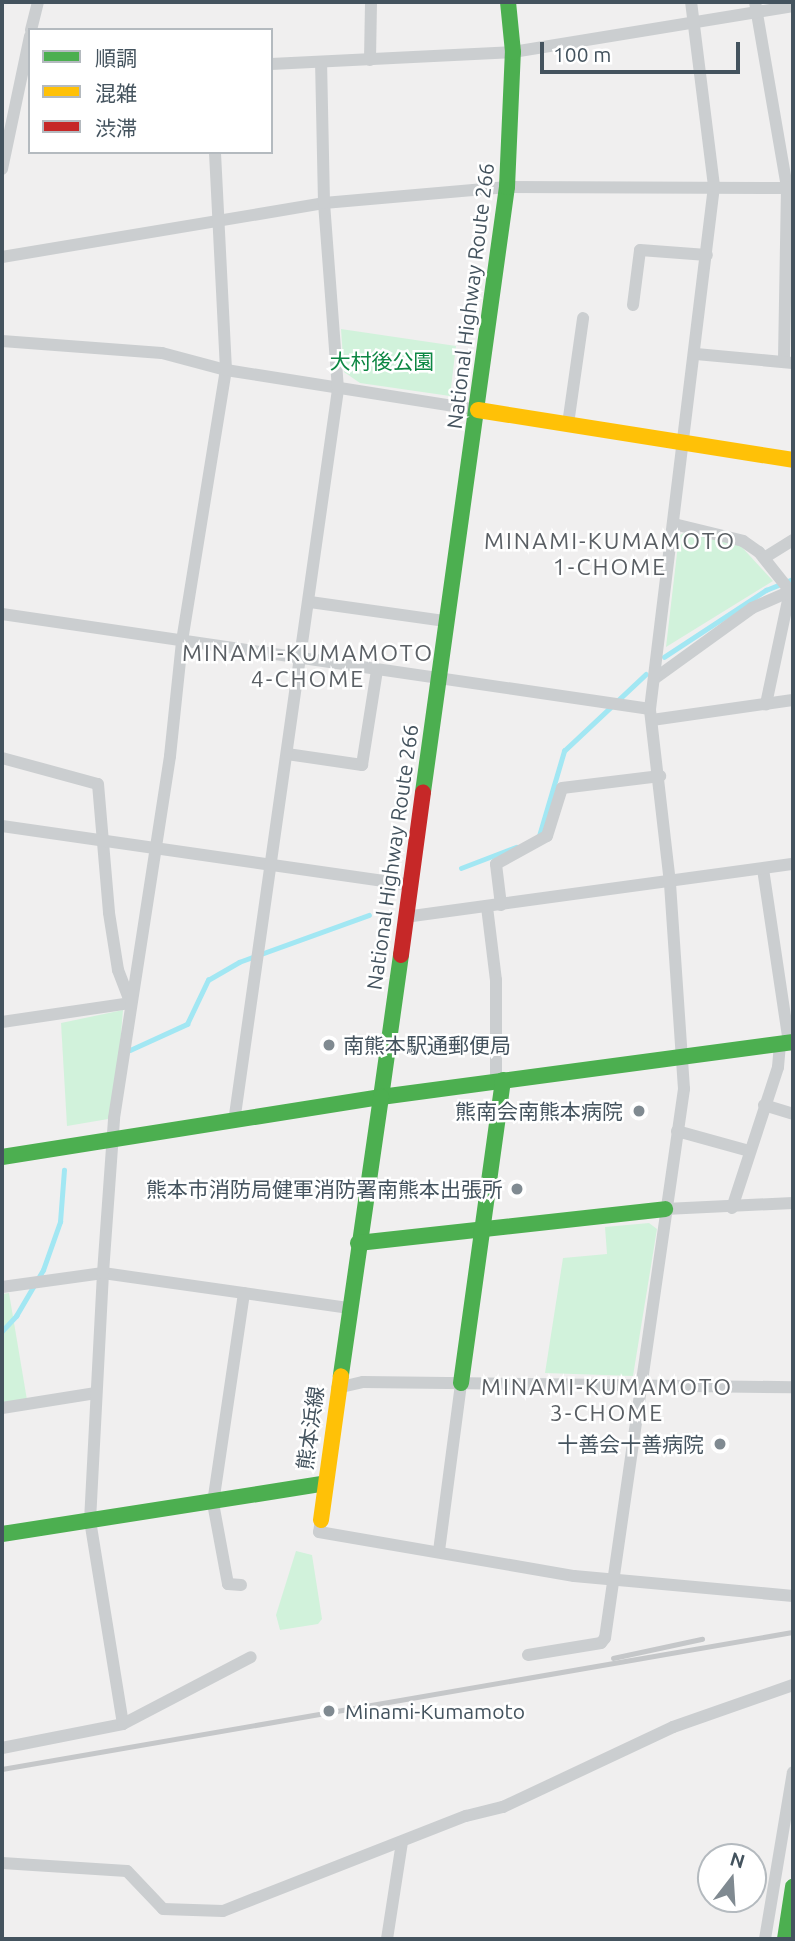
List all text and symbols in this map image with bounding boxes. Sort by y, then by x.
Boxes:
legend [28,28,273,154]
scale bar [543,28,742,72]
text: 100 m [553,42,611,66]
text: 順調 [95,46,137,70]
text: 混雑 [95,81,137,105]
text: 渋滞 [95,116,137,140]
street label: National Highway Route 266 [441,162,499,430]
park label: 大村後公園 [330,348,434,374]
district label: MINAMI-KUMAMOTO 1-CHOME [486,527,734,581]
district label: MINAMI-KUMAMOTO 4-CHOME [184,639,432,693]
street label: National Highway Route 266 [361,723,423,991]
place label: 南熊本駅通郵便局 [343,1032,511,1058]
marker: 南熊本駅通郵便局 [321,1037,337,1053]
place label: 熊南会南熊本病院 [455,1098,623,1124]
marker: 熊南会南熊本病院 [629,1101,649,1121]
place label: 熊本市消防局健軍消防署南熊本出張所 [146,1176,503,1202]
marker: 熊本市消防局健軍消防署南熊本出張所 [509,1181,525,1197]
district label: MINAMI-KUMAMOTO 3-CHOME [483,1373,731,1427]
street label: 熊本浜線 [292,1385,328,1471]
place label: 十善会十善病院 [557,1431,704,1457]
marker: 十善会十善病院 [710,1434,730,1454]
place label: Minami-Kumamoto [345,1698,525,1724]
marker: Minami-Kumamoto [319,1701,339,1721]
north arrow [697,1843,767,1913]
text: N [728,1847,748,1872]

